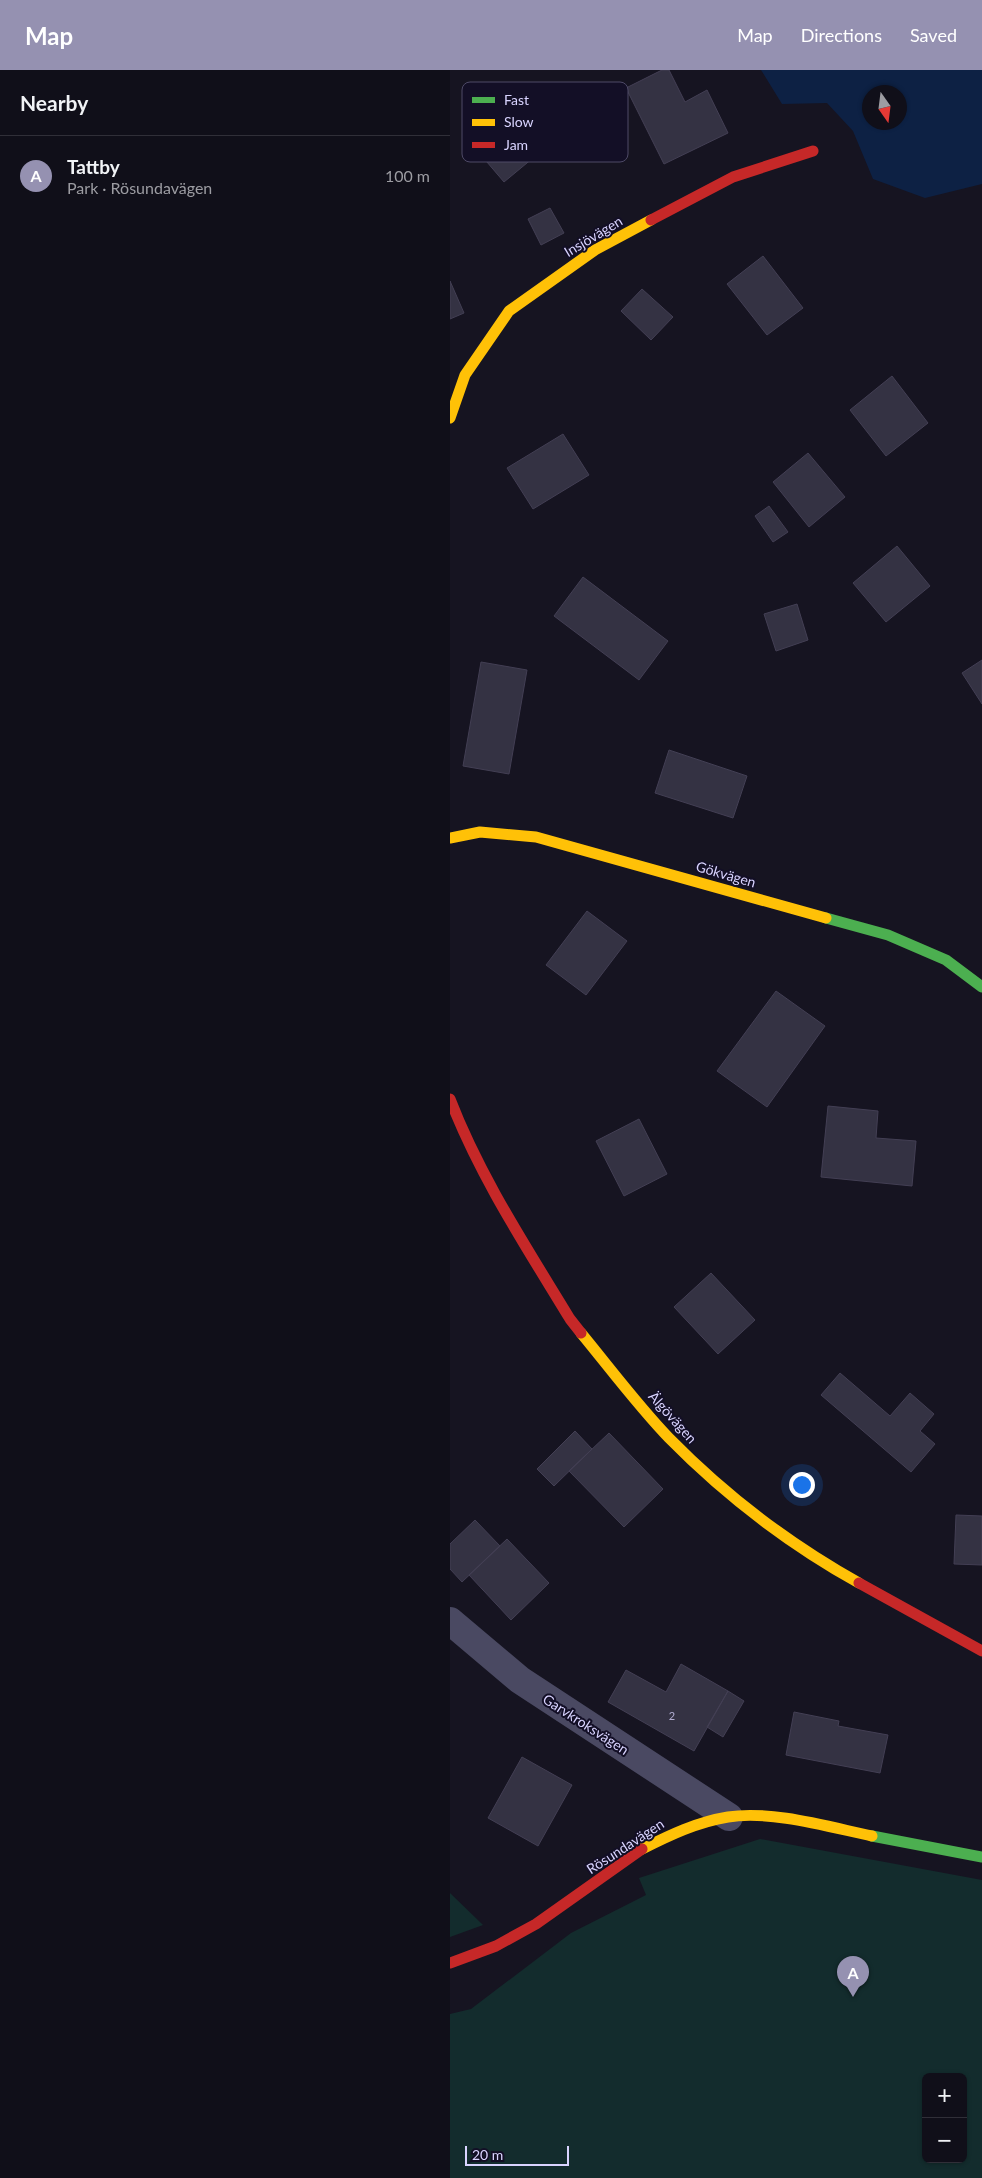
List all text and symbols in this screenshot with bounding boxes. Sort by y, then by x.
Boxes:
text: Map [25,21,73,50]
text: Map [737,24,773,46]
text: Directions [801,24,882,46]
text: Saved [910,24,957,46]
legend [462,82,628,162]
north arrow [862,85,907,130]
text: Nearby [20,90,88,115]
text: Fast [504,91,529,108]
text: Slow [504,113,534,130]
text: Jam [504,136,528,153]
text: Tattby [67,155,120,178]
text: A [30,166,42,185]
text: 100 m [385,166,430,185]
text: Park · Rösundavägen [67,178,212,197]
street label: Insjövägen [561,212,625,260]
street label: Gökvägen [694,857,758,891]
street label: Älgövägen [645,1388,701,1446]
your location [789,1472,815,1498]
street label: Garvkroksvägen [540,1690,632,1758]
house number: 2 [669,1709,675,1722]
street label: Rösundavägen [583,1815,667,1877]
pin: A [837,1956,869,1997]
map controls [922,2073,967,2163]
button: + [922,2073,967,2118]
button: − [922,2118,967,2163]
scale bar [465,2143,569,2166]
text: 20 m [472,2146,503,2163]

